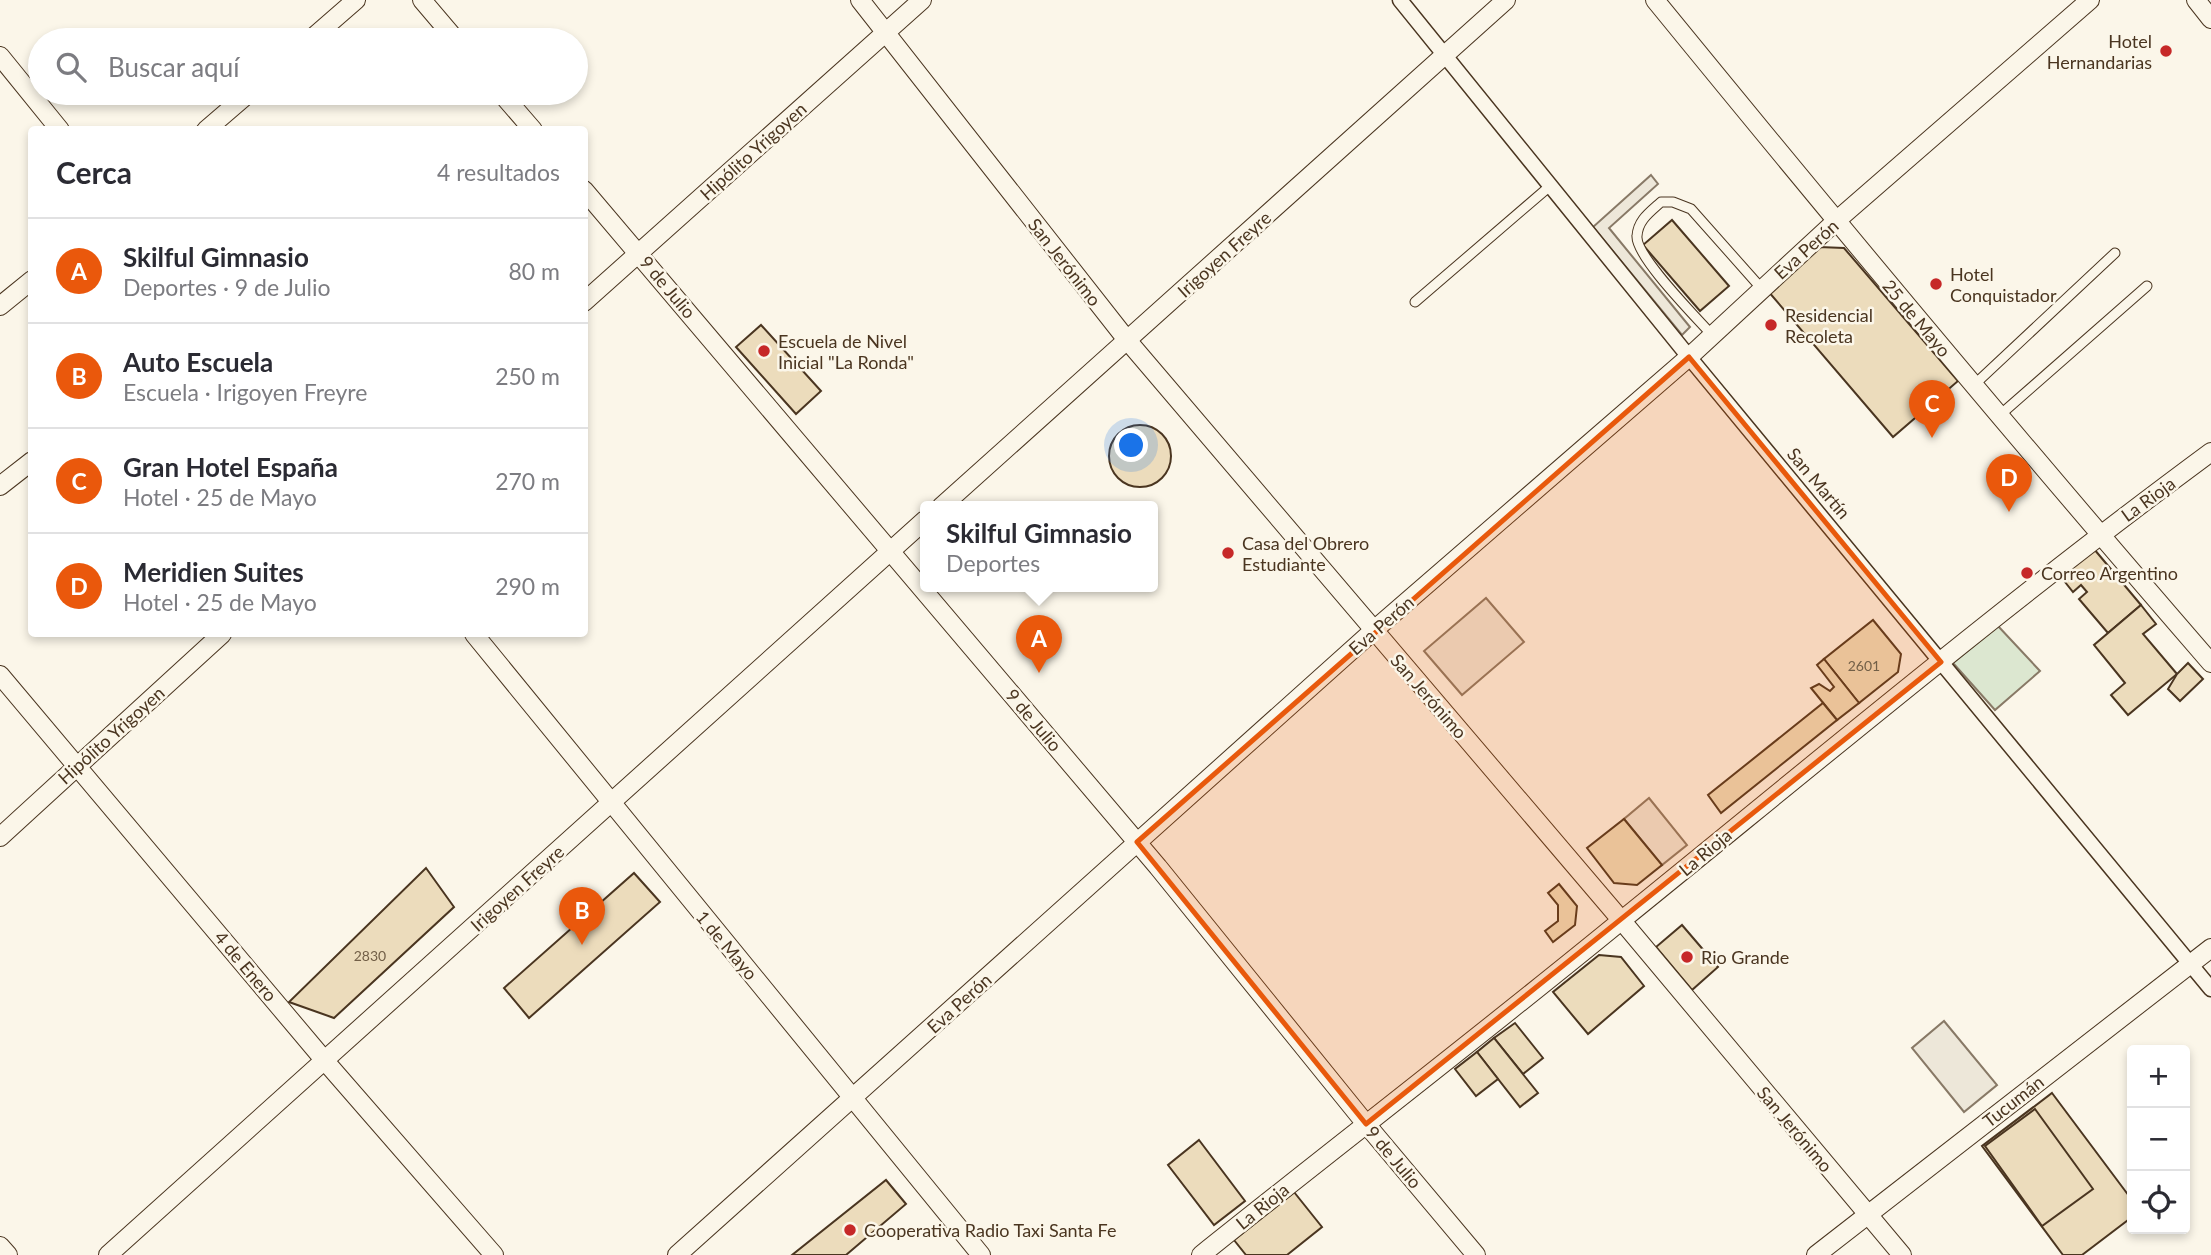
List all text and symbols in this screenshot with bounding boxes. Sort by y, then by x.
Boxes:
search box [28,28,588,105]
place label: Hotel Hernandarias [2047,30,2152,73]
marker: Hotel Hernandarias [2158,43,2174,59]
icon: search [52,48,90,86]
text: Buscar aquí [108,51,239,83]
street label: Hipólito Yrigoyen [695,97,811,205]
text: Cerca [56,154,132,190]
text: 4 resultados [437,158,560,186]
street label: Irigoyen Freyre [1173,206,1275,302]
street label: San Jerónimo [1024,214,1106,310]
street label: Eva Perón [1769,214,1843,284]
text: Skilful Gimnasio [123,241,309,273]
street label: 9 de Julio [636,251,700,323]
text: A [71,257,87,285]
text: 80 m [509,257,560,285]
place label: Hotel Conquistador [1950,263,2057,306]
text: Deportes · 9 de Julio [123,273,331,301]
street label: 25 de Mayo [1878,275,1956,361]
marker: Hotel Conquistador [1928,276,1944,292]
place label: Residencial Recoleta [1785,304,1873,347]
marker: Residencial Recoleta [1763,317,1779,333]
place label: Escuela de Nivel Inicial "La Ronda" [778,330,914,373]
marker: Escuela de Nivel Inicial "La Ronda" [756,343,772,359]
text: Auto Escuela [123,346,273,378]
text: B [71,362,87,390]
text: 250 m [495,362,560,390]
text: Escuela · Irigoyen Freyre [123,378,367,406]
pin: C [1909,380,1955,438]
your location [1114,428,1148,462]
street label: San Martín [1783,443,1855,523]
text: Gran Hotel España [123,451,338,483]
pin: D [1986,454,2032,512]
text: C [71,467,87,495]
text: 270 m [495,467,560,495]
street label: La Rioja [2117,472,2179,526]
text: Hotel · 25 de Mayo [123,483,317,511]
popup [920,501,1158,592]
text: Skilful Gimnasio [946,517,1132,549]
place label: Casa del Obrero Estudiante [1242,532,1369,575]
marker: Casa del Obrero Estudiante [1220,545,1236,561]
text: Deportes [946,549,1040,577]
text: Meridien Suites [123,556,304,588]
place label: Correo Argentino [2041,562,2178,584]
marker: Correo Argentino [2019,565,2035,581]
text: D [70,572,88,600]
text: 290 m [495,572,560,600]
text: Hotel · 25 de Mayo [123,588,317,616]
street label: Eva Perón [1344,591,1418,659]
pin: A [1016,615,1062,673]
street label: San Jerónimo [1386,649,1472,743]
house number: 2601 [1848,657,1880,674]
street label: Hipólito Yrigoyen [53,681,169,789]
street label: 9 de Julio [1002,684,1066,756]
street label: La Rioja [1674,824,1736,880]
street label: Irigoyen Freyre [466,840,568,936]
pin: B [559,887,605,945]
street label: 1 de Mayo [692,906,762,984]
street label: 4 de Enero [210,926,282,1006]
place label: Rio Grande [1701,946,1789,968]
house number: 2830 [354,947,386,964]
marker: Rio Grande [1679,949,1695,965]
street label: Eva Perón [922,968,996,1038]
map controls [2127,1045,2190,1234]
button: + [2127,1045,2190,1108]
street label: Tucumán [1978,1070,2048,1132]
street label: San Jerónimo [1753,1082,1837,1176]
button: − [2127,1108,2190,1171]
street label: 9 de Julio [1362,1121,1426,1193]
button: locate [2127,1171,2190,1234]
street label: La Rioja [1231,1178,1293,1234]
place label: Cooperativa Radio Taxi Santa Fe [864,1219,1116,1241]
marker: Cooperativa Radio Taxi Santa Fe [842,1222,858,1238]

